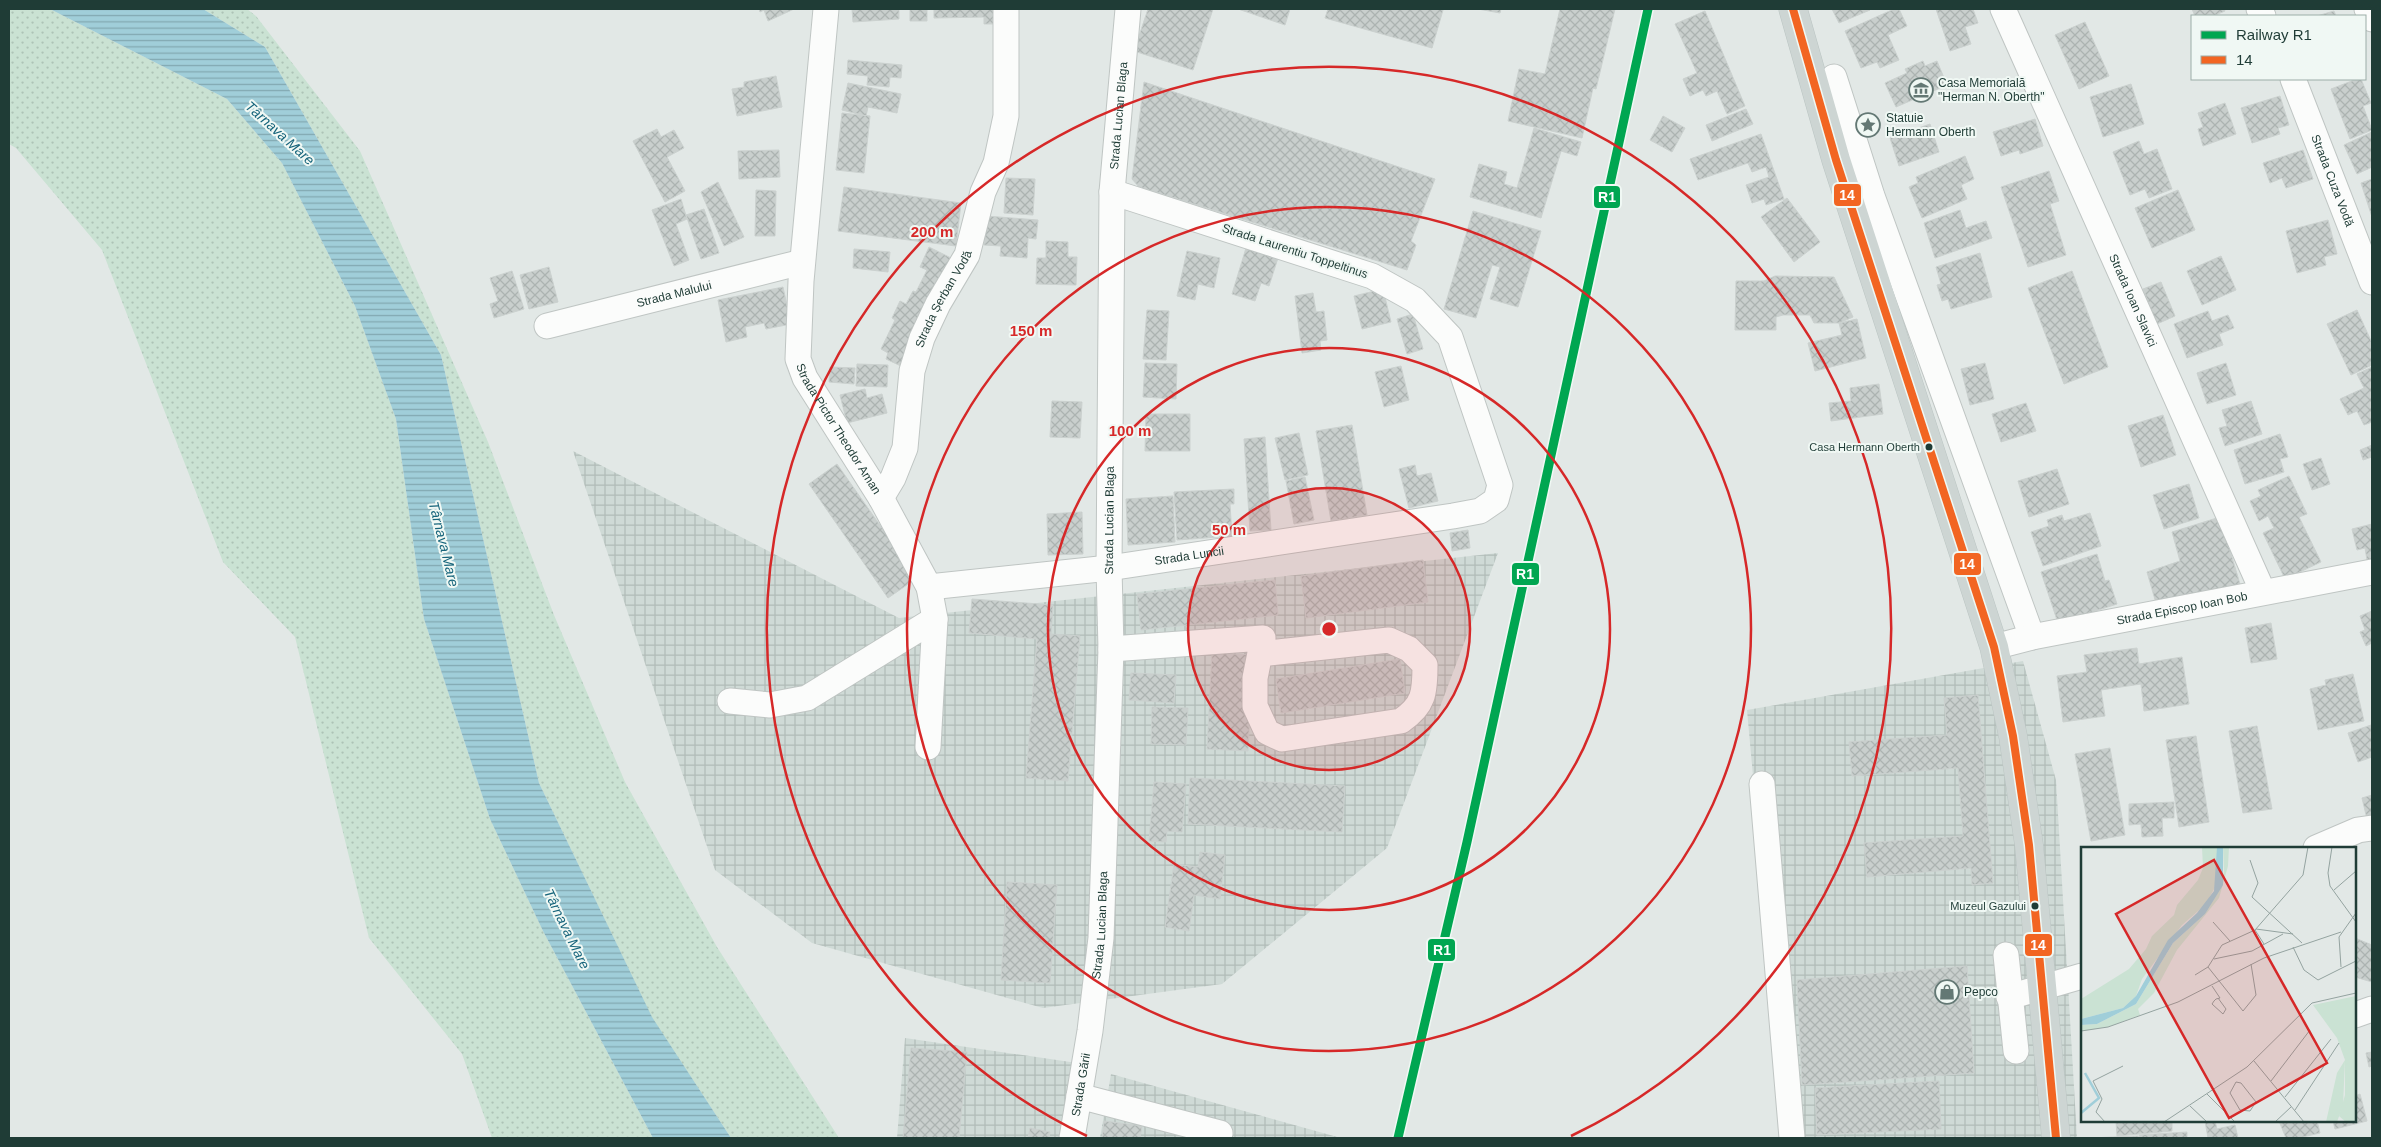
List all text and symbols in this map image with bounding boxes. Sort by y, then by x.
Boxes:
legend [2191,15,2366,80]
text: Railway R1 [2236,26,2312,43]
text: 14 [2236,51,2253,68]
street label: Strada Lucian Blaga [1107,61,1130,170]
place label: Casa Memorială "Herman N. Oberth" [1938,76,2045,104]
museum icon: Casa Memorială "Herman N. Oberth" [1908,77,1934,103]
water label: Târnava Mare [242,98,318,168]
place label: Statuie Hermann Oberth [1886,111,1975,139]
place icon: Statuie Hermann Oberth [1855,112,1881,138]
street label: Strada Cuza Vodă [2308,133,2357,229]
line badge: 14 [1833,183,1862,207]
line badge: R1 [1593,185,1621,209]
text: 14 [1839,187,1855,203]
text: R1 [1598,189,1616,205]
street label: Strada Laurentiu Toppeltinus [1220,221,1370,281]
text: 200 m [911,223,953,240]
street label: Strada Șerban Vodă [913,249,975,349]
street label: Strada Ioan Slavici [2106,252,2160,349]
street label: Strada Malului [635,278,713,310]
text: 150 m [1010,322,1052,339]
street label: Strada Pictor Theodor Aman [793,361,884,497]
text: 100 m [1109,422,1151,439]
place label: Casa Hermann Oberth [1809,441,1920,453]
marker: Casa Hermann Oberth [1924,442,1934,452]
street label: Strada Lucian Blaga [1102,466,1117,575]
water label: Târnava Mare [426,500,462,588]
text: 50 m [1212,521,1246,538]
street label: Strada Luncii [1153,544,1225,568]
line badge: 14 [1953,552,1982,576]
text: 14 [1959,556,1975,572]
line badge: R1 [1511,562,1540,586]
text: R1 [1516,566,1534,582]
street label: Strada Episcop Ioan Bob [2115,589,2249,628]
centre of rings [1320,620,1338,638]
inset map [2081,847,2356,1122]
street label: Strada Lucian Blaga [1089,870,1110,980]
water label: Târnava Mare [541,886,593,972]
place label: Muzeul Gazului [1950,900,2026,912]
marker: Muzeul Gazului [2030,901,2040,911]
line badge: 14 [2024,933,2053,957]
text: 14 [2030,937,2046,953]
line badge: R1 [1427,938,1456,962]
text: R1 [1433,942,1451,958]
shop icon: Pepco [1934,979,1960,1005]
place label: Pepco [1964,985,1998,999]
street label: Strada Gării [1069,1052,1093,1118]

